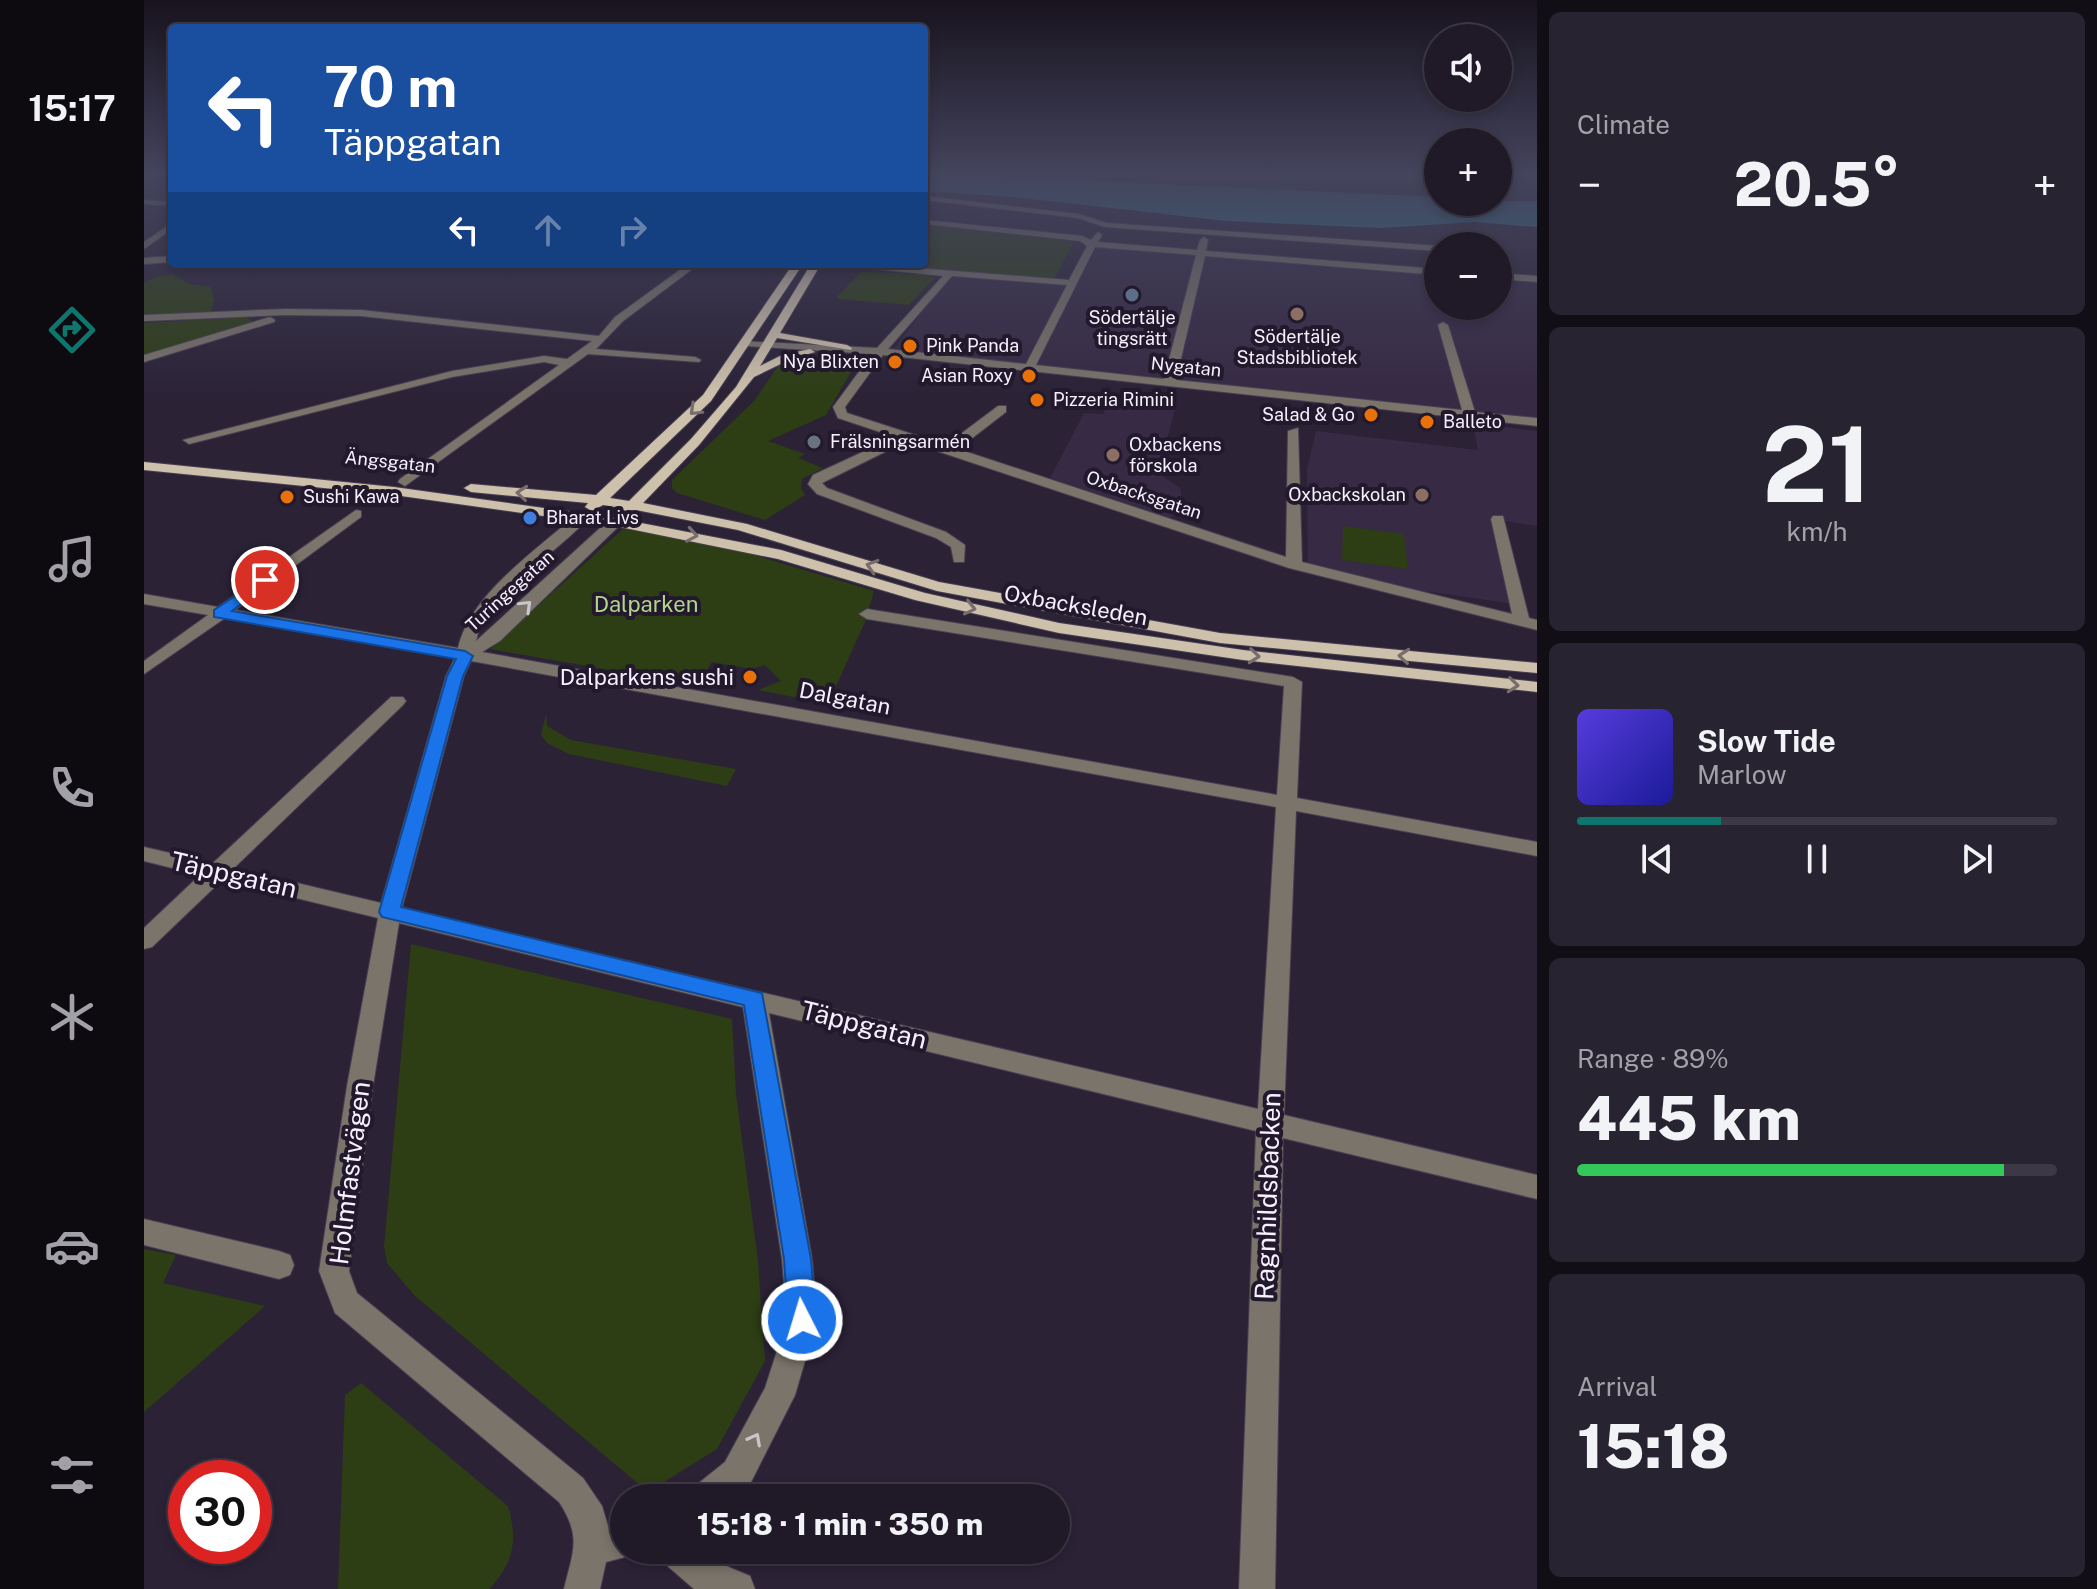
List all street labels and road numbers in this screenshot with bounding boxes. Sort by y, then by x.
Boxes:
street label: Nygatan [1150,352,1222,381]
street label: Ängsgatan [344,445,436,477]
street label: Oxbacksgatan [1084,466,1204,523]
street label: Turingegatan [461,546,558,636]
street label: Oxbacksleden [1002,580,1150,630]
street label: Dalgatan [797,676,893,720]
street label: Täppgatan [168,845,300,904]
street label: Täppgatan [798,994,930,1055]
street label: Holmfastvägen [323,1079,376,1266]
street label: Ragnhildsbacken [1248,1092,1287,1300]

